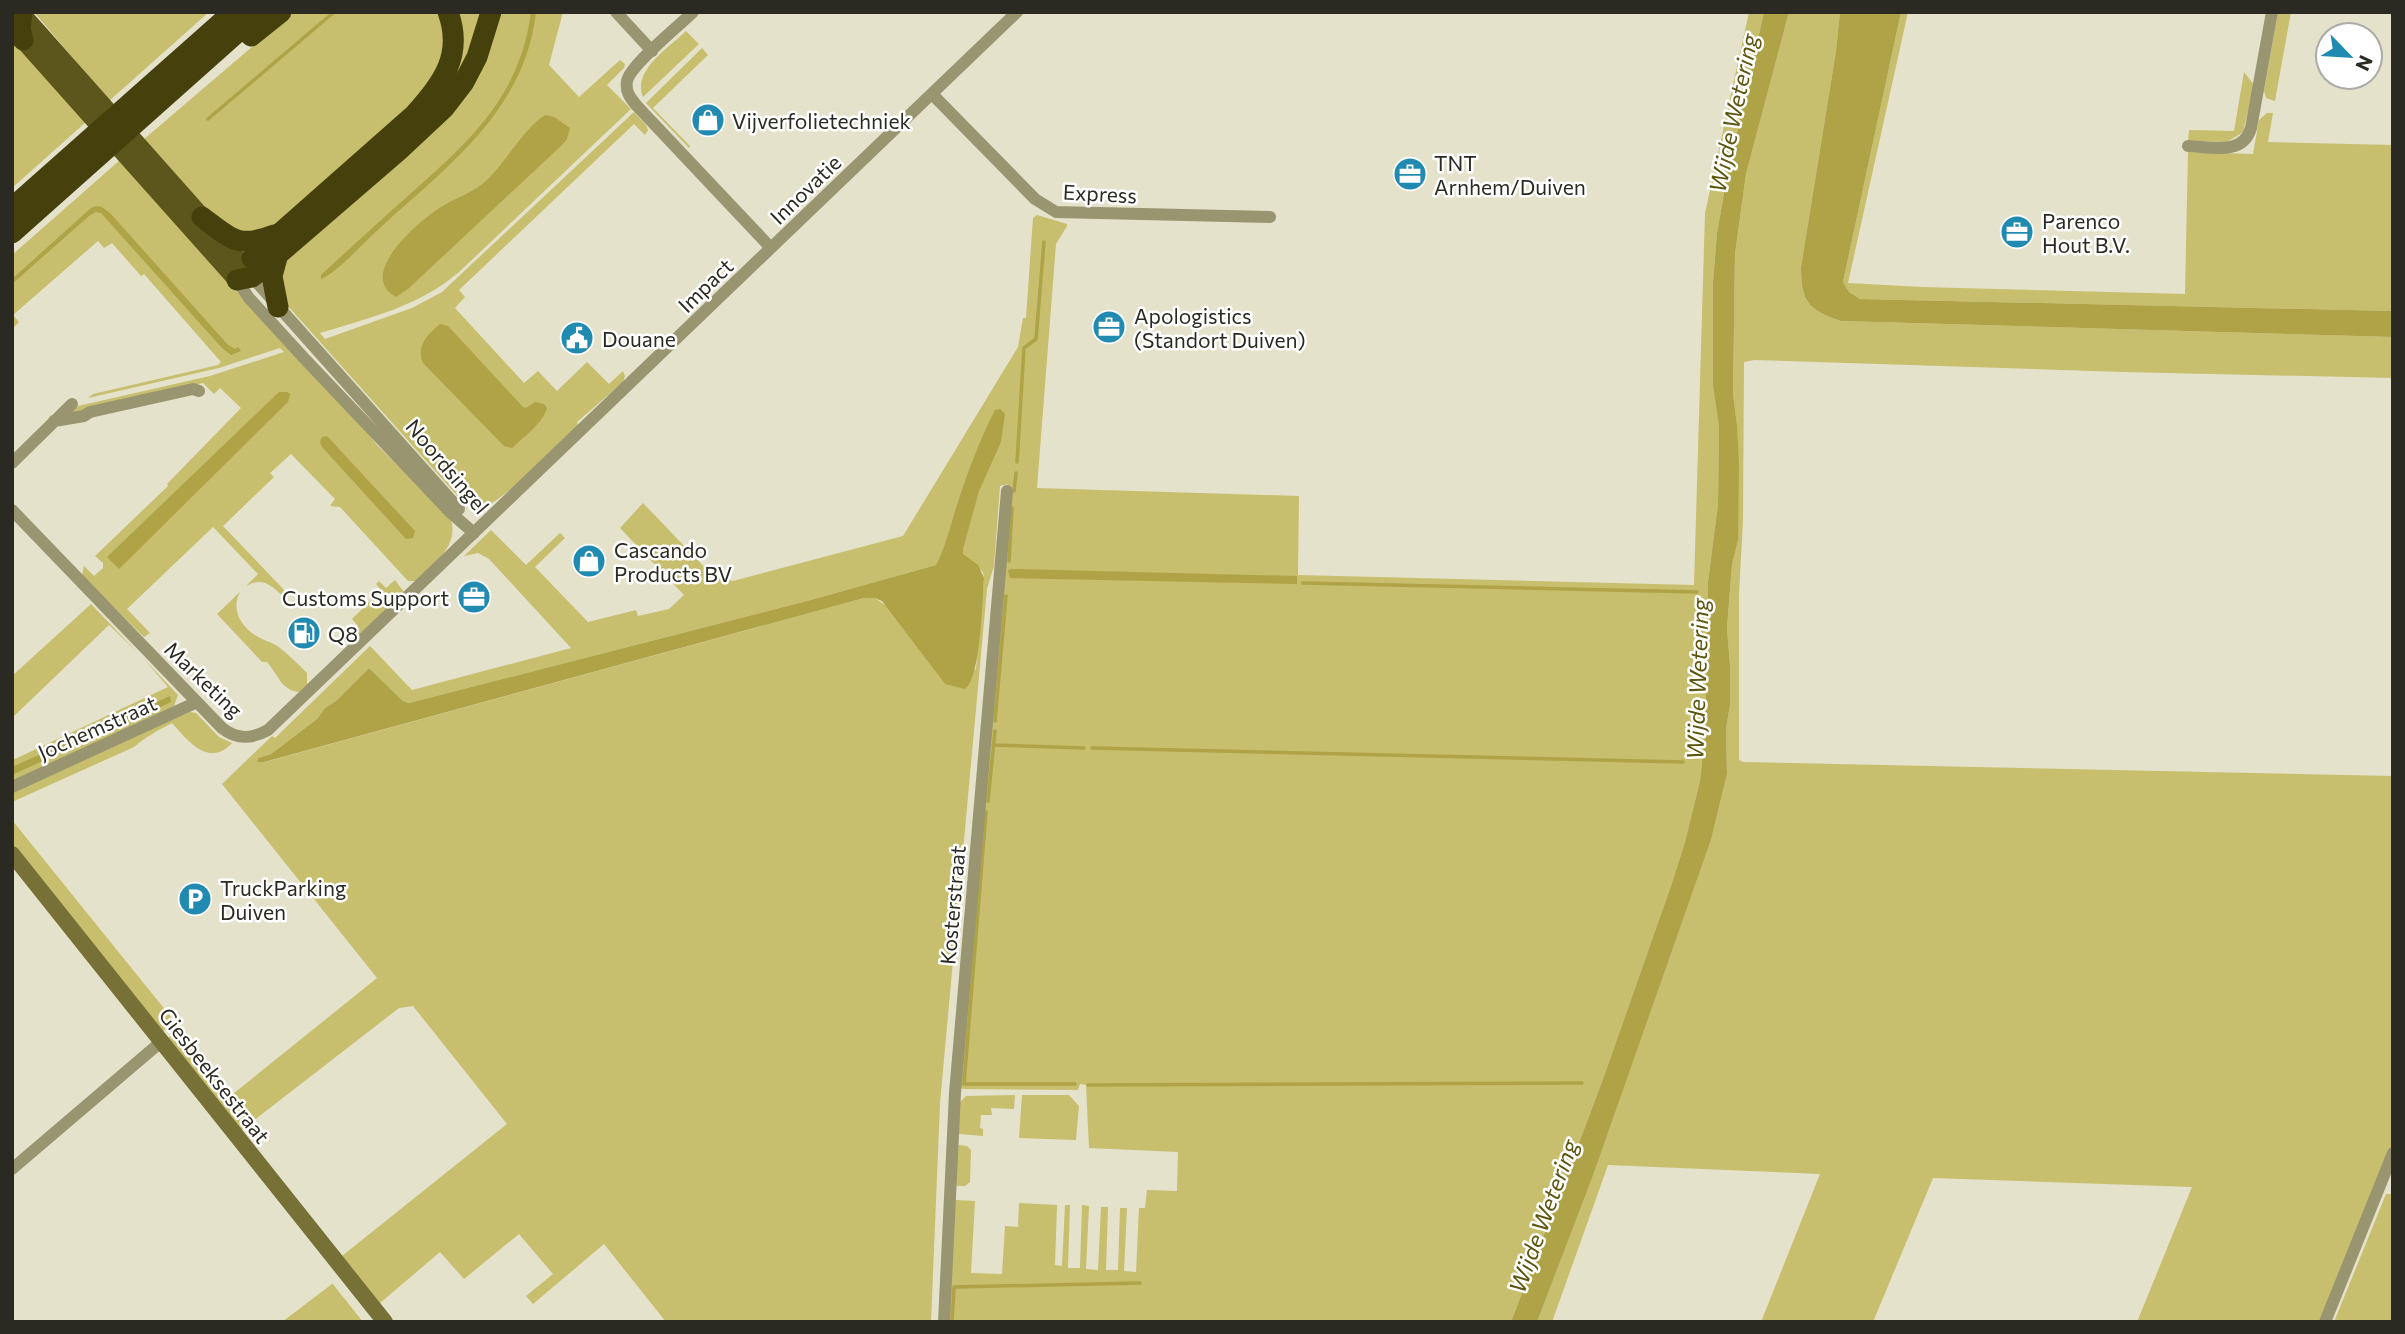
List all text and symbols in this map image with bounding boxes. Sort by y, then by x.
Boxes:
north arrow [2314,21,2384,91]
water label: Wijde Wetering [1703,30,1764,195]
text: N [2351,52,2378,75]
shop icon: Vijverfolietechniek [689,101,727,139]
place label: Vijverfolietechniek [732,108,911,133]
street label: Innovatie [764,149,846,229]
place label: TNT Arnhem/Duiven [1434,150,1586,199]
office icon: TNT Arnhem/Duiven [1391,155,1429,193]
street label: Express [1062,179,1138,207]
place label: Parenco Hout B.V. [2042,208,2130,257]
office icon: Parenco Hout B.V. [1998,213,2036,251]
street label: Impact [672,253,738,317]
place label: Apologistics (Standort Duiven) [1134,303,1306,352]
office icon: Apologistics (Standort Duiven) [1090,308,1128,346]
public building icon: Douane [558,319,596,357]
place label: Douane [602,326,676,351]
street label: Noordsingel [401,414,495,518]
place label: Cascando Products BV [614,537,732,586]
shop icon: Cascando Products BV [570,542,608,580]
office icon: Customs Support [455,578,493,616]
place label: Customs Support [282,585,449,610]
water label: Wijde Wetering [1680,596,1714,760]
fuel station icon: Q8 [285,614,323,652]
place label: Q8 [328,621,358,646]
street label: Marketing [160,636,248,722]
street label: Jochemstraat [34,690,160,764]
street label: Kosterstraat [934,844,970,966]
place label: TruckParking Duiven [220,875,346,924]
parking icon: TruckParking Duiven [176,880,214,918]
street label: Giesbeeksestraat [154,1002,276,1148]
water label: Wijde Wetering [1502,1134,1584,1297]

